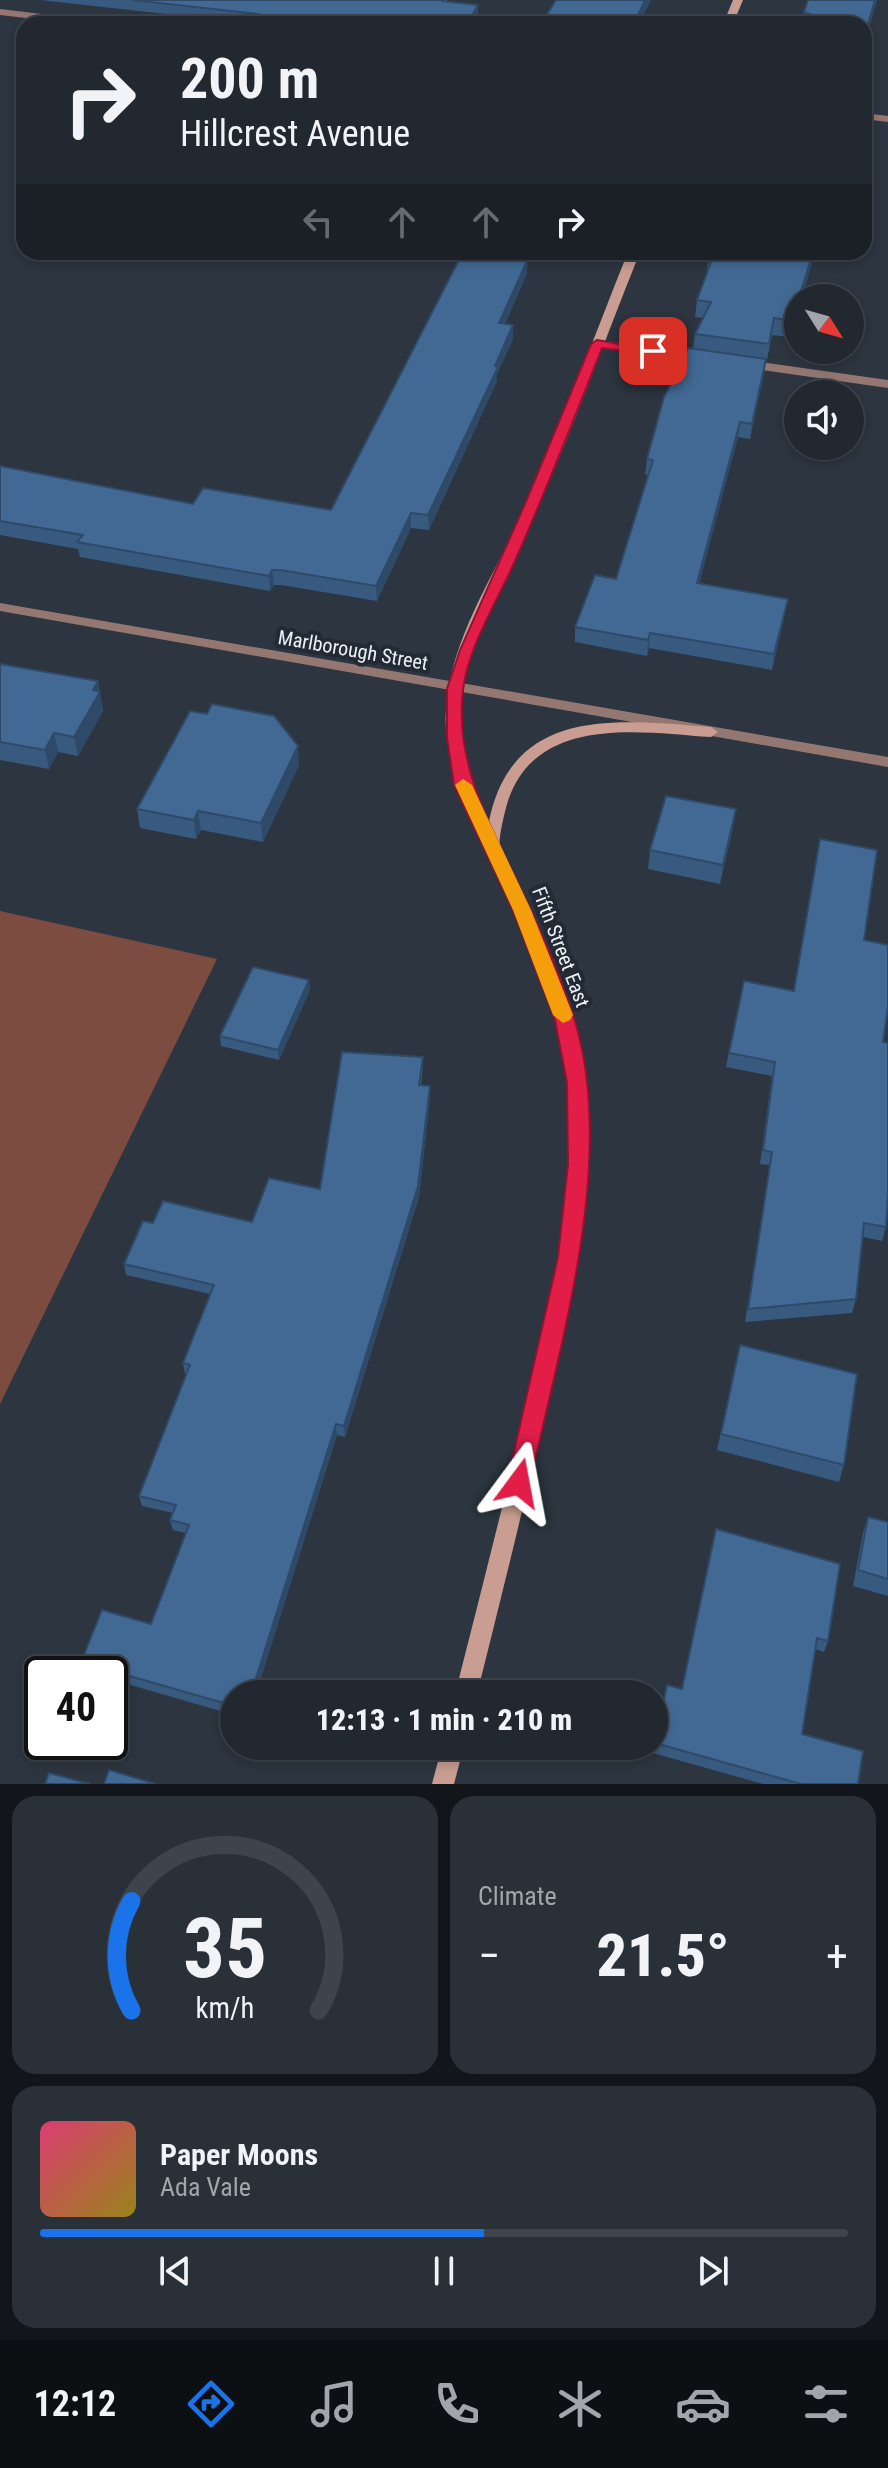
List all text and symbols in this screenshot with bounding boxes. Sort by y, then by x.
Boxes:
text: 200 m [180,46,319,112]
icon: right [48,48,152,152]
text: Hillcrest Avenue [180,113,410,155]
icon: left [296,200,340,244]
icon: ahead [380,200,424,244]
icon: ahead [464,200,508,244]
icon: right [548,200,592,244]
north arrow [784,284,864,364]
map controls [784,284,864,460]
pin [619,317,687,385]
icon: arrive [631,329,675,373]
button: sound [784,380,864,460]
street label: Marlborough Street [276,625,430,675]
street label: Fifth Street East [527,884,595,1011]
position arrow [477,1441,561,1525]
speed limit sign: 40 [24,1656,128,1760]
text: 12:13 · 1 min · 210 m [316,1702,572,1737]
text: Climate [478,1881,557,1911]
text: 35 [183,1900,267,1997]
text: 21.5° [597,1920,730,1991]
text: − [478,1930,500,1982]
text: + [826,1930,848,1982]
text: km/h [196,1991,254,2025]
text: Paper Moons [160,2137,318,2172]
text: Ada Vale [160,2172,251,2202]
icon: previous [153,2249,197,2293]
icon: pause [422,2249,466,2293]
icon: next [691,2249,735,2293]
icon: directions [183,2376,239,2432]
icon: music [306,2376,362,2432]
icon: phone [429,2376,485,2432]
icon: climate [552,2376,608,2432]
icon: car [675,2376,731,2432]
icon: filters [798,2376,854,2432]
text: 12:12 [34,2383,116,2425]

